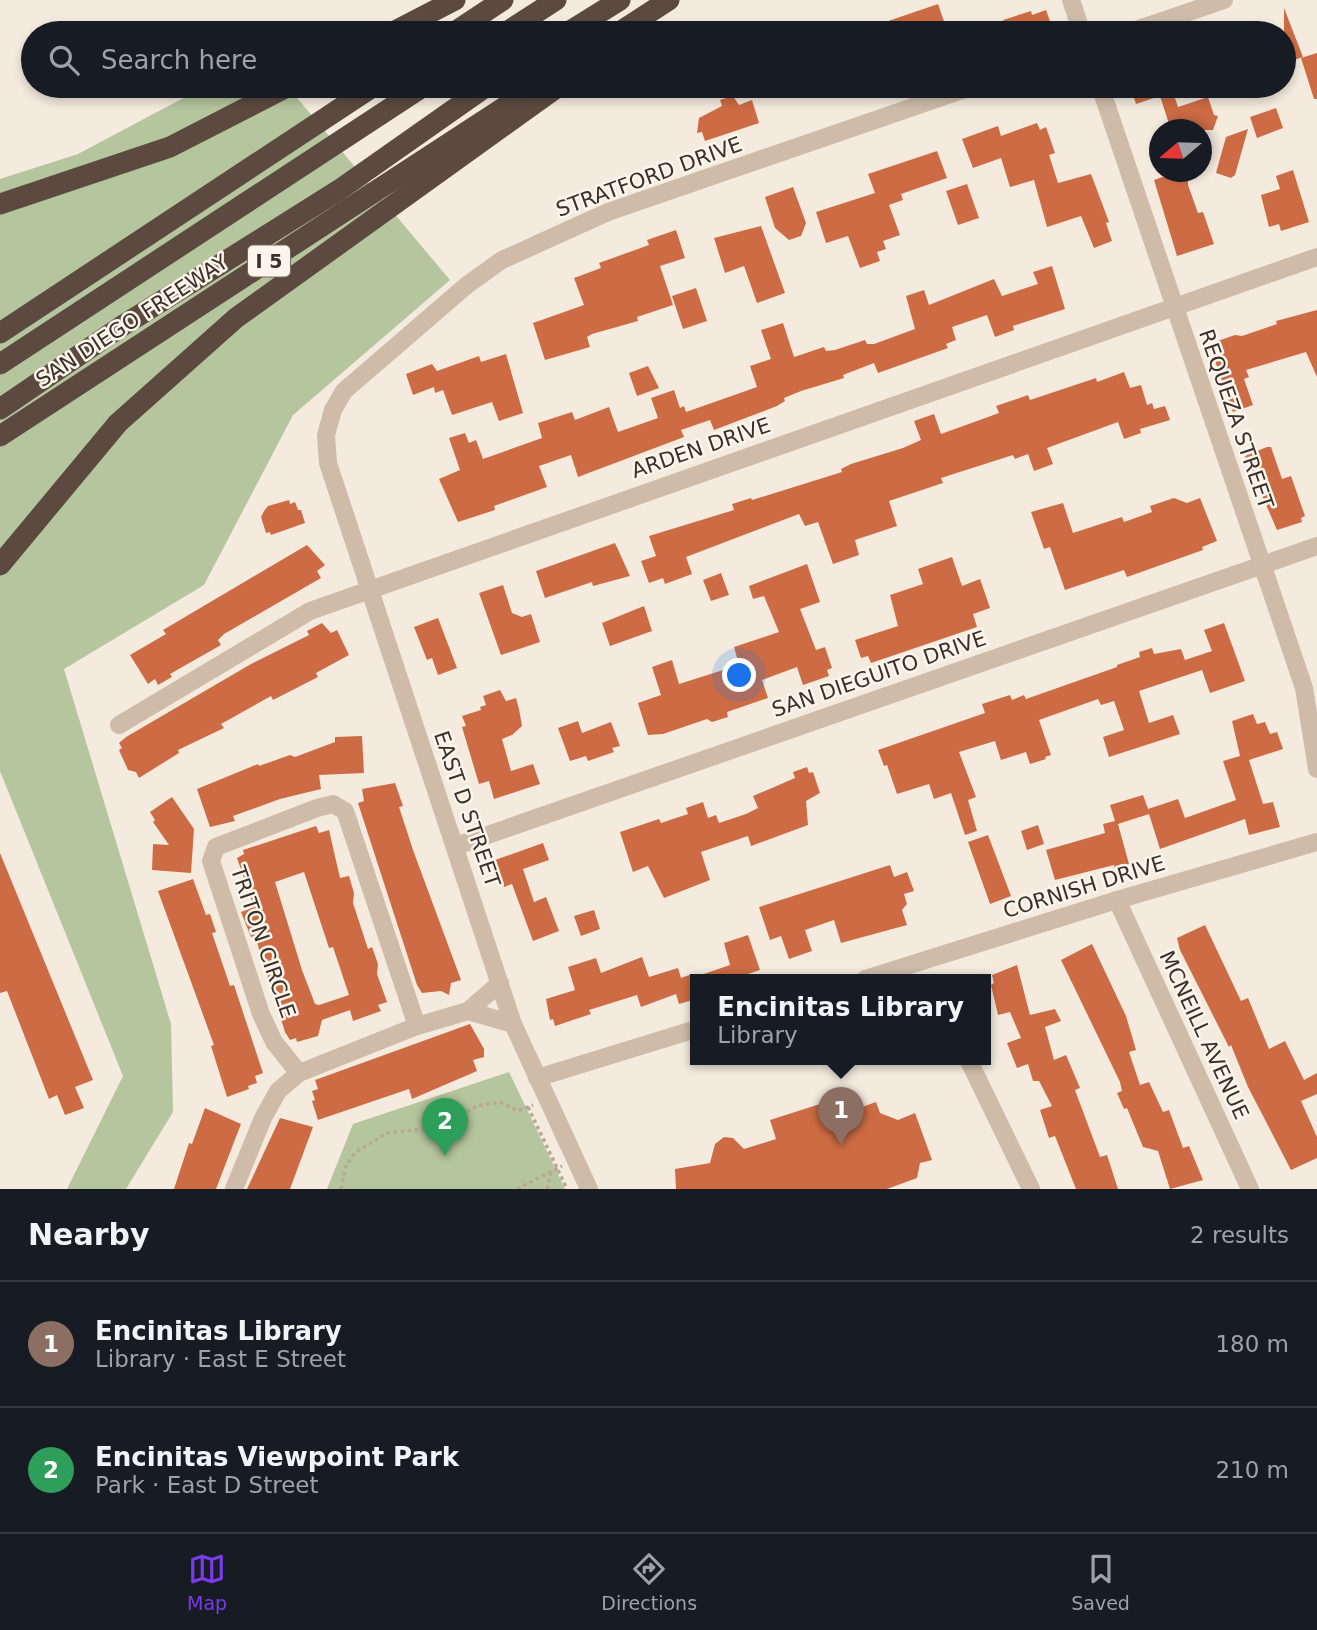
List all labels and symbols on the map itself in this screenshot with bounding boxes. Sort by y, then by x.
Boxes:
north arrow [1149,119,1212,182]
street label: STRATFORD DRIVE [553,132,745,222]
road number: I 5 [248,246,290,276]
street label: SAN DIEGO FREEWAY [32,250,233,392]
street label: REQUEZA STREET [1194,326,1278,512]
street label: ARDEN DRIVE [628,413,774,483]
street label: SAN DIEGUITO DRIVE [769,626,989,722]
your location [722,658,756,692]
street label: EAST D STREET [429,728,505,890]
street label: CORNISH DRIVE [1000,851,1168,923]
street label: TRITON CIRCLE [225,862,300,1021]
street label: MCNEILL AVENUE [1154,947,1254,1123]
pin: 1 [818,1087,864,1145]
pin: 2 [422,1098,468,1156]

